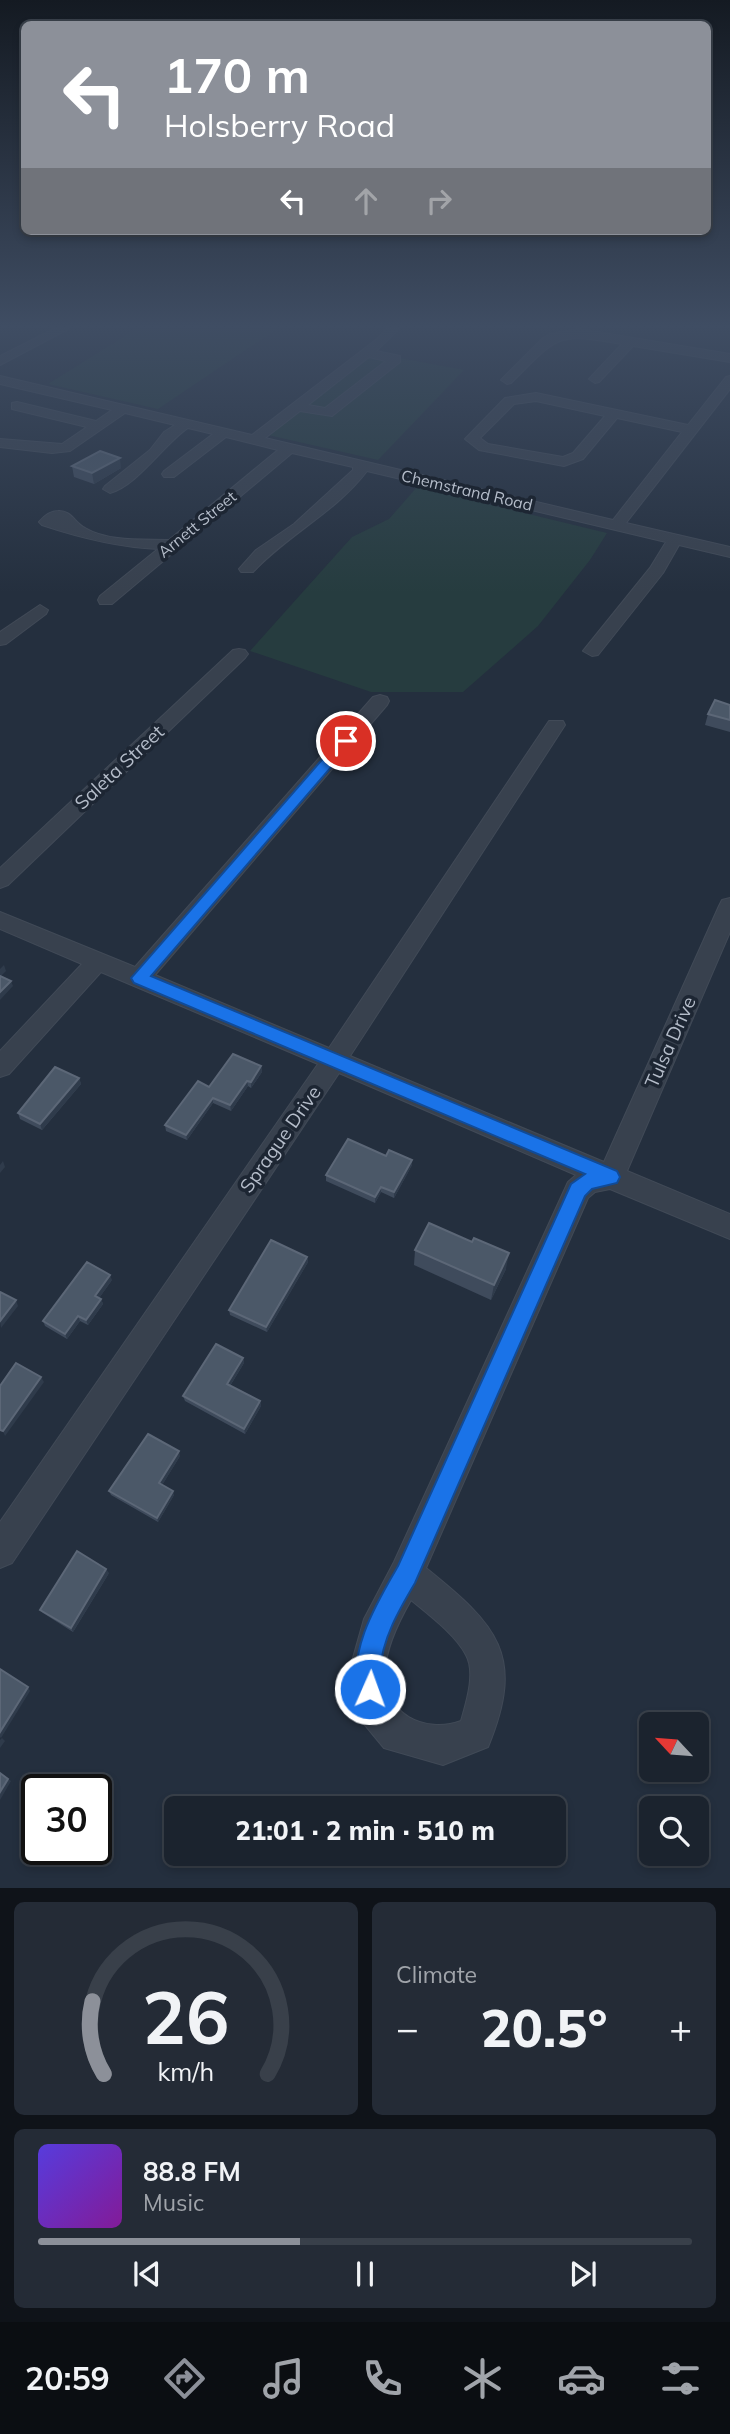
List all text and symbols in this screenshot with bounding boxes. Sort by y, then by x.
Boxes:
text: 170 m [164,44,310,105]
icon: left [49,49,140,140]
text: Holsberry Road [164,105,395,145]
icon: left [274,182,312,220]
icon: ahead [347,182,385,220]
icon: right [420,182,458,220]
street label: Chemstrand Road [399,465,535,515]
street label: Arnett Street [154,486,241,562]
pin [316,711,376,771]
street label: Saleta Street [69,719,169,815]
icon: arrive [327,722,365,760]
street label: Tulsa Drive [639,993,701,1091]
street label: Sprague Drive [234,1081,326,1197]
position arrow [333,1652,407,1726]
north arrow [639,1712,709,1782]
map controls [639,1712,709,1866]
speed limit sign: 30 [21,1774,112,1865]
button: search [639,1796,709,1866]
text: 21:01 · 2 min · 510 m [235,1814,495,1847]
text: Climate [396,1960,477,1989]
text: 26 [142,1972,230,2063]
text: 20.5° [480,1995,608,2060]
text: − [396,2004,419,2052]
text: + [669,2004,692,2052]
text: km/h [158,2056,214,2087]
text: 88.8 FM [143,2155,241,2188]
text: Music [143,2188,204,2217]
icon: previous [128,2255,166,2293]
icon: pause [346,2255,384,2293]
icon: next [564,2255,602,2293]
icon: directions [160,2354,209,2403]
icon: music [259,2354,308,2403]
icon: phone [358,2354,407,2403]
icon: climate [458,2354,507,2403]
icon: car [557,2354,606,2403]
icon: filters [656,2354,705,2403]
text: 20:59 [25,2358,110,2398]

